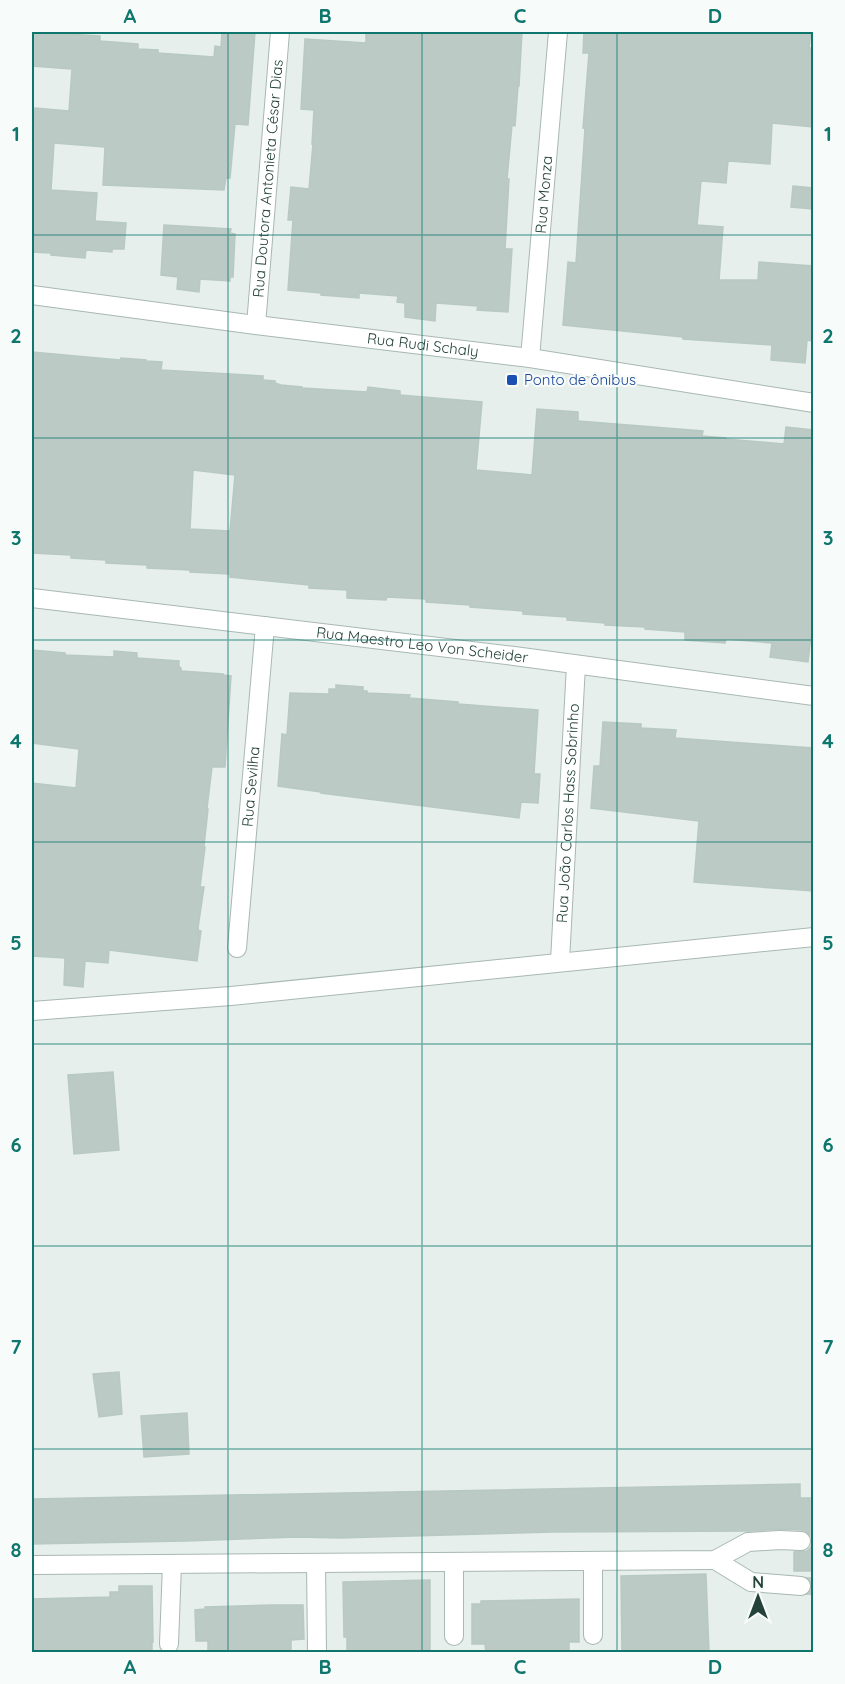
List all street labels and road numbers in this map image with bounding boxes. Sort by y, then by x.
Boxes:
street label: Rua Doutora Antonieta César Dias [248,59,287,298]
street label: Rua Monza [531,155,556,234]
street label: Rua Rudi Schaly [366,328,480,361]
street label: Rua Maestro Leo Von Scheider [315,622,530,667]
street label: Rua João Carlos Hass Sobrinho [552,703,583,923]
street label: Rua Sevilha [238,746,263,828]

